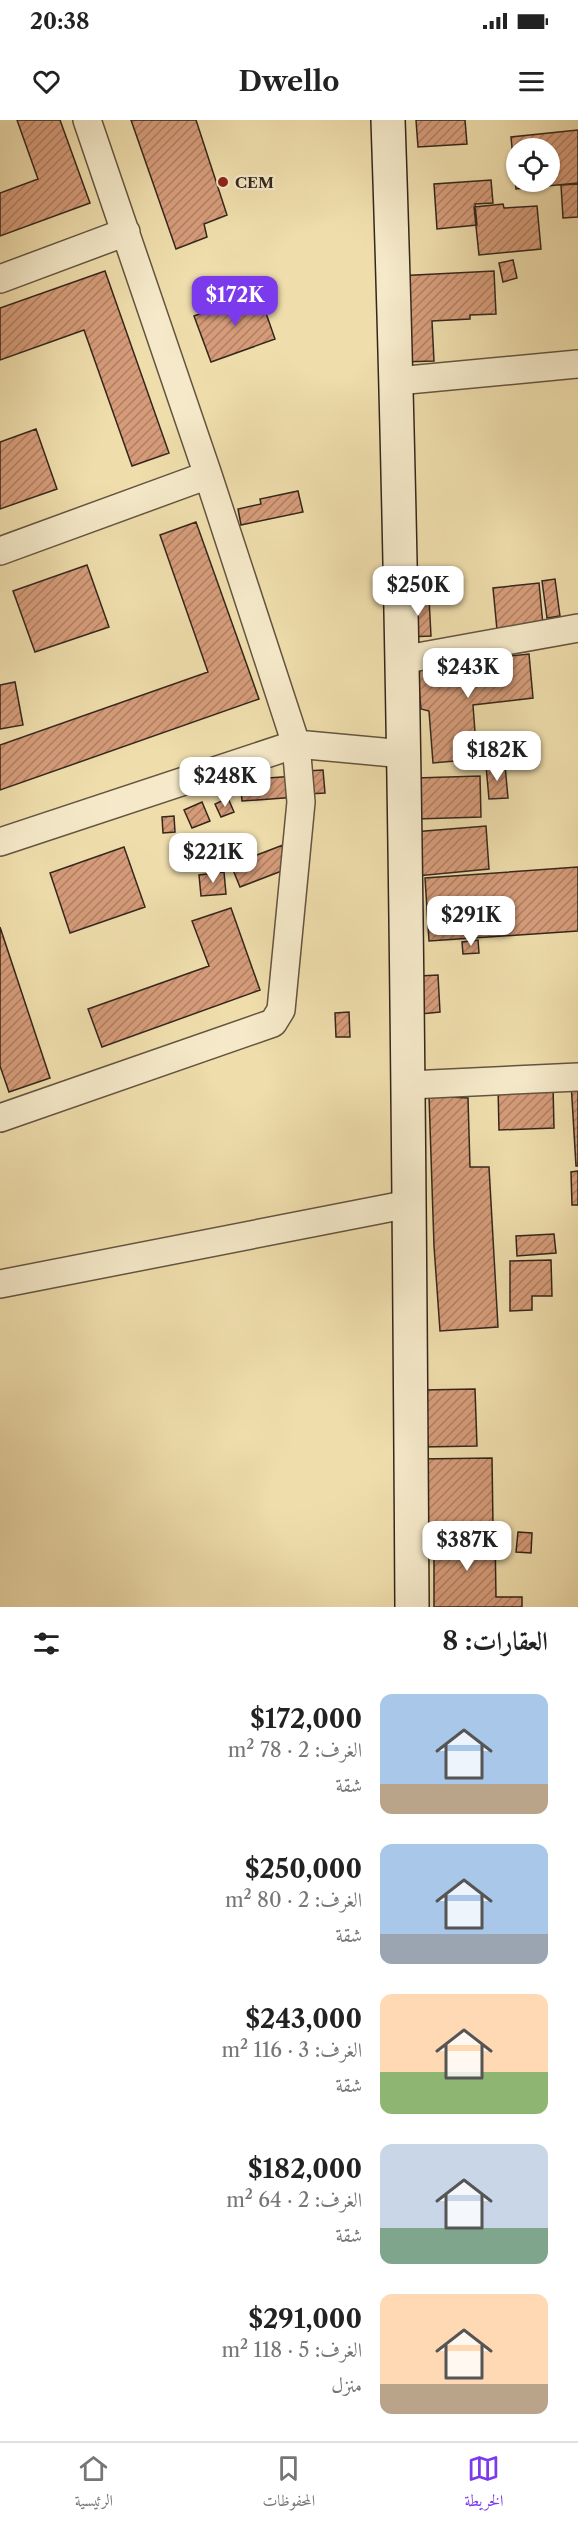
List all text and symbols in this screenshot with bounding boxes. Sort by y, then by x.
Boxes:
text: 20:38 [30,8,90,35]
icon: heart [30,65,63,98]
text: Dwello [239,65,339,98]
icon: menu [515,65,548,98]
map controls [506,138,560,192]
button: locate [506,138,560,192]
place label: CEM [235,173,274,192]
marker: CEM [216,175,230,189]
pin: $172K [193,276,277,327]
text: $172K [206,283,264,307]
pin: $250K [376,566,460,617]
text: $250K [387,573,449,597]
pin: $243K [426,648,510,699]
text: $243K [437,655,499,679]
pin: $182K [455,731,539,782]
text: $182K [467,738,527,762]
pin: $248K [183,757,267,808]
text: $248K [193,764,257,788]
pin: $221K [171,833,255,884]
text: $221K [183,840,243,864]
pin: $291K [429,896,513,947]
text: $291K [441,903,501,927]
pin: $387K [425,1521,509,1572]
text: $387K [436,1528,498,1552]
text: العقارات: 8 [442,1625,548,1657]
icon: filters [30,1627,63,1660]
text: $172,000 [250,1703,362,1735]
icon: home [428,1718,500,1790]
text: الغرف: 2 · 78 m² [228,1738,362,1762]
text: شقة [336,1773,362,1797]
text: $250,000 [245,1853,362,1885]
icon: home [428,1868,500,1940]
text: الغرف: 2 · 80 m² [225,1888,362,1912]
text: شقة [336,1923,362,1947]
text: $243,000 [246,2003,362,2035]
icon: home [428,2018,500,2090]
text: الغرف: 3 · 116 m² [221,2038,362,2062]
text: شقة [336,2073,362,2097]
text: $182,000 [248,2153,362,2185]
icon: home [428,2168,500,2240]
text: الغرف: 2 · 64 m² [226,2188,362,2212]
text: شقة [336,2223,362,2247]
text: $291,000 [248,2303,362,2335]
icon: home [428,2318,500,2390]
text: الغرف: 5 · 118 m² [221,2338,362,2362]
text: منزل [331,2373,362,2397]
tab: الرئيسية [75,2452,113,2516]
tab: المحفوظات [262,2452,315,2516]
tab: الخريطة [464,2452,503,2516]

